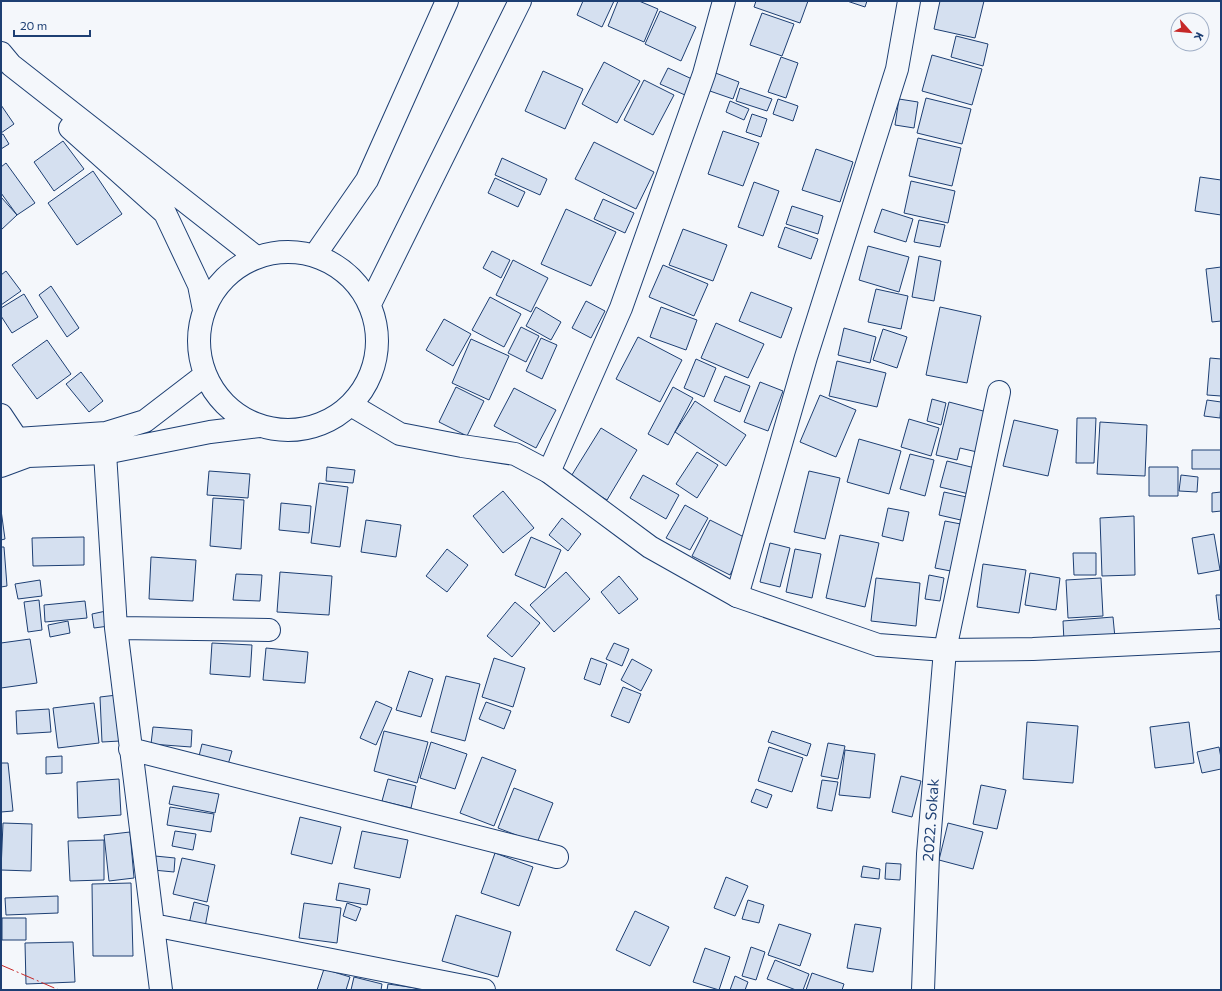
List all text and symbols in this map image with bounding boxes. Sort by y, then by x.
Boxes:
scale bar [14,12,90,38]
north arrow [1170,12,1210,52]
text: 20 m [20,18,47,32]
text: K [1192,30,1207,43]
street label: 2022. Sokak [918,778,942,862]

